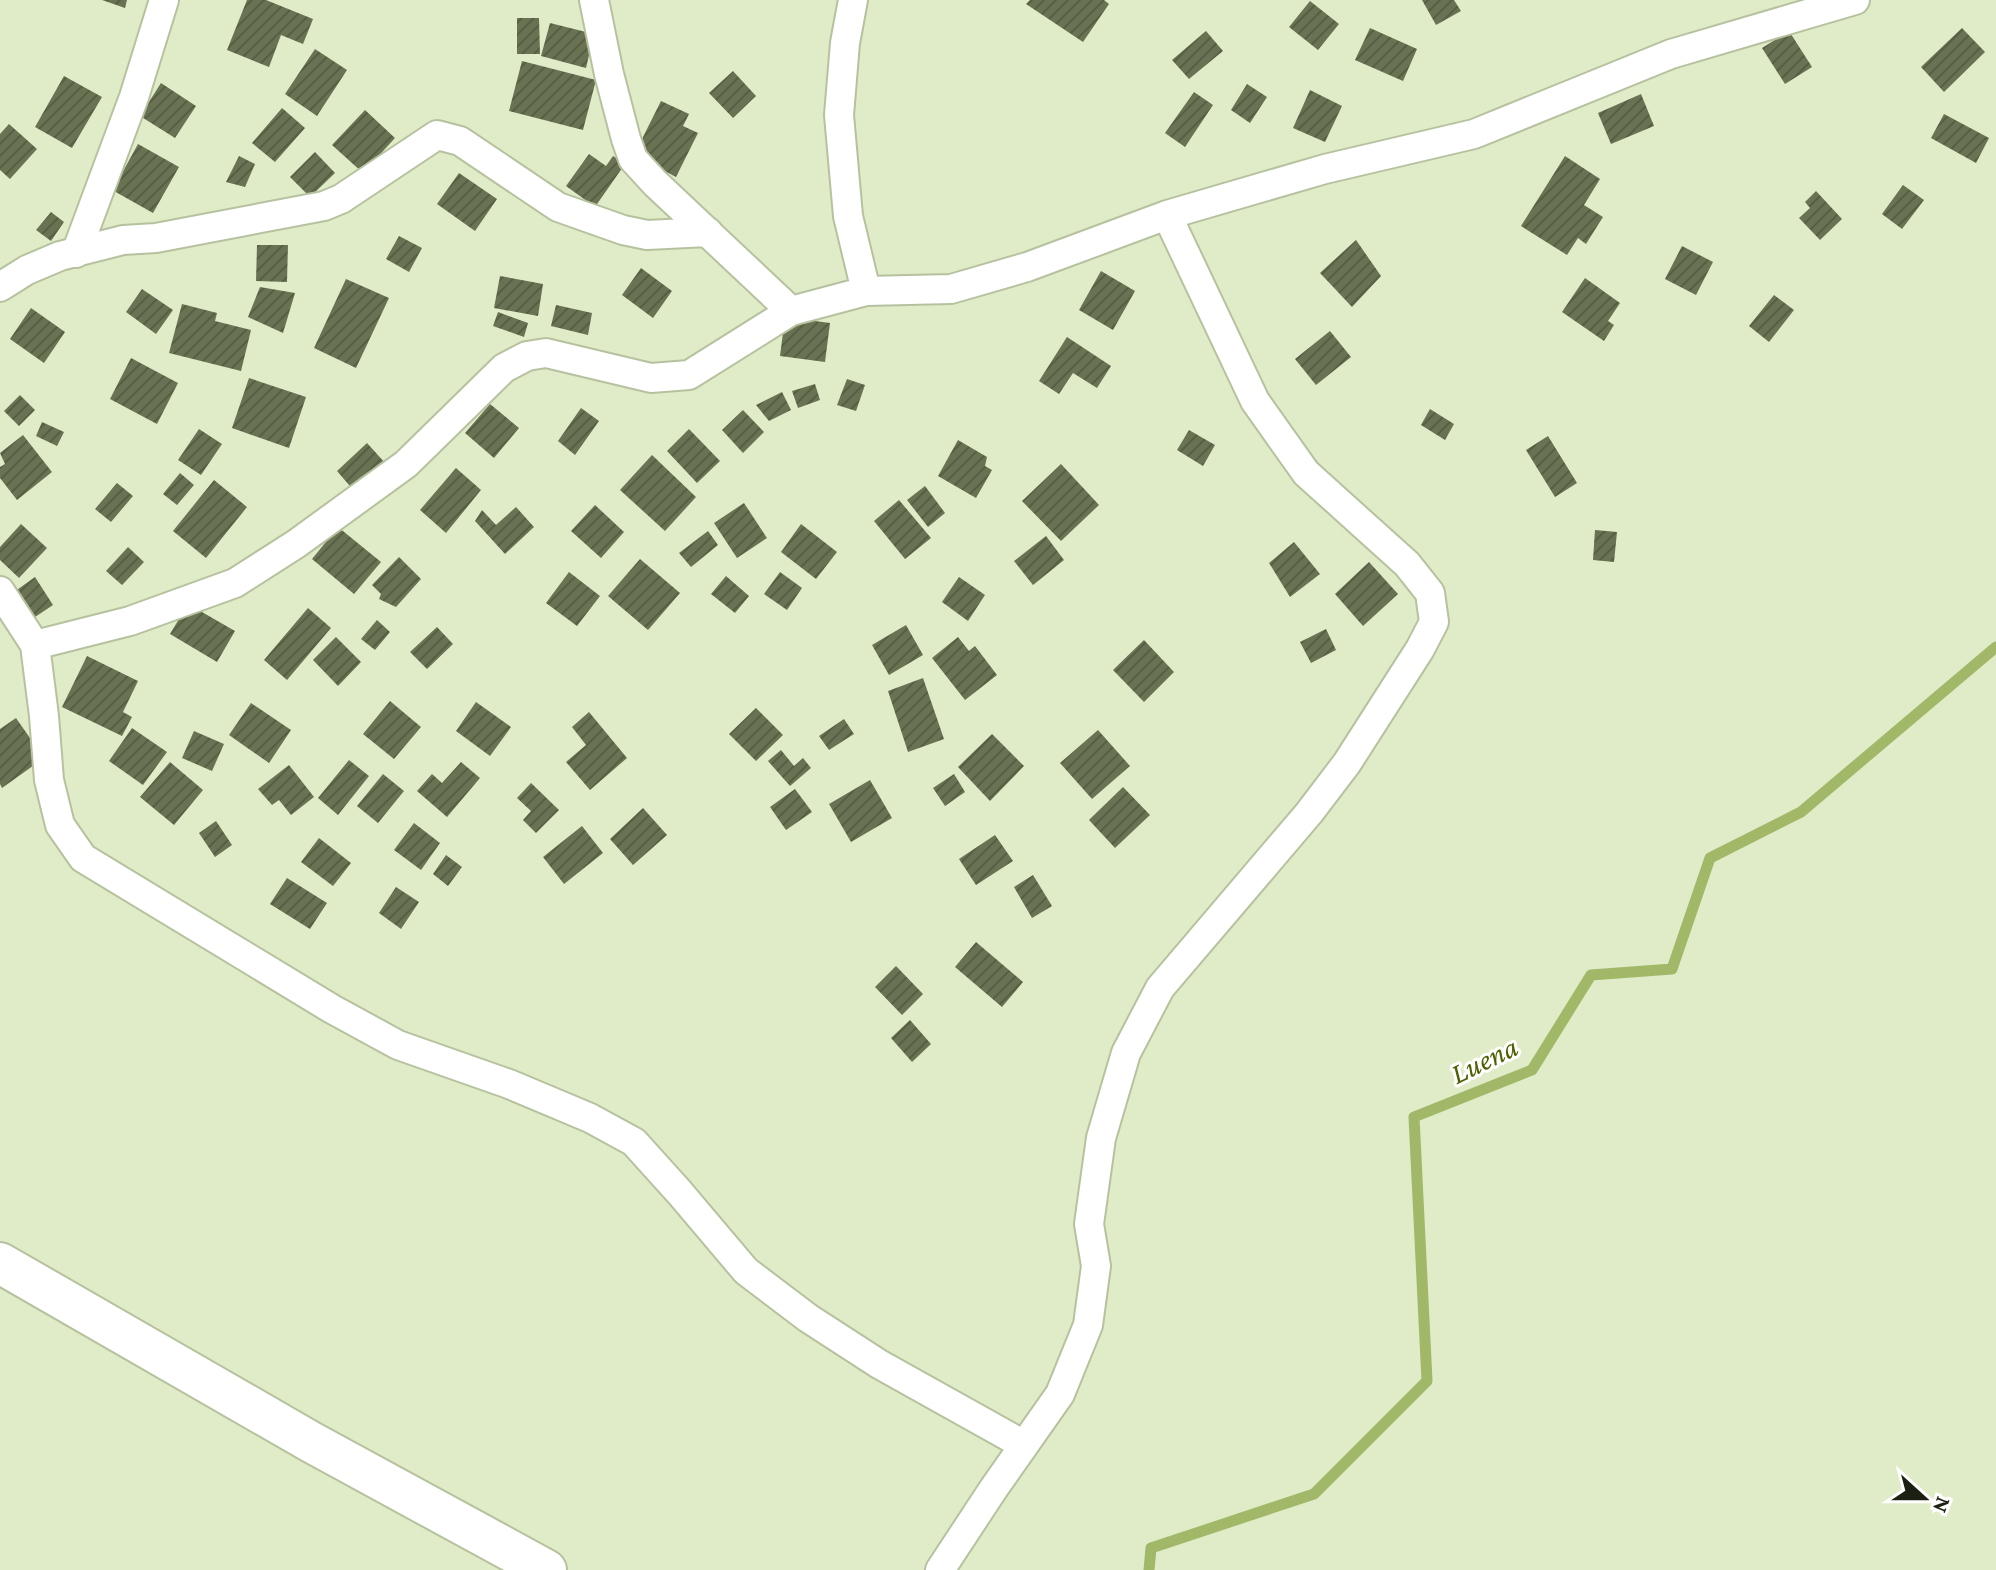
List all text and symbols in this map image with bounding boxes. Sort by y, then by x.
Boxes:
water label: Luena [1445,1029,1523,1090]
north arrow [1884,1458,1964,1538]
text: N [1928,1494,1957,1516]

